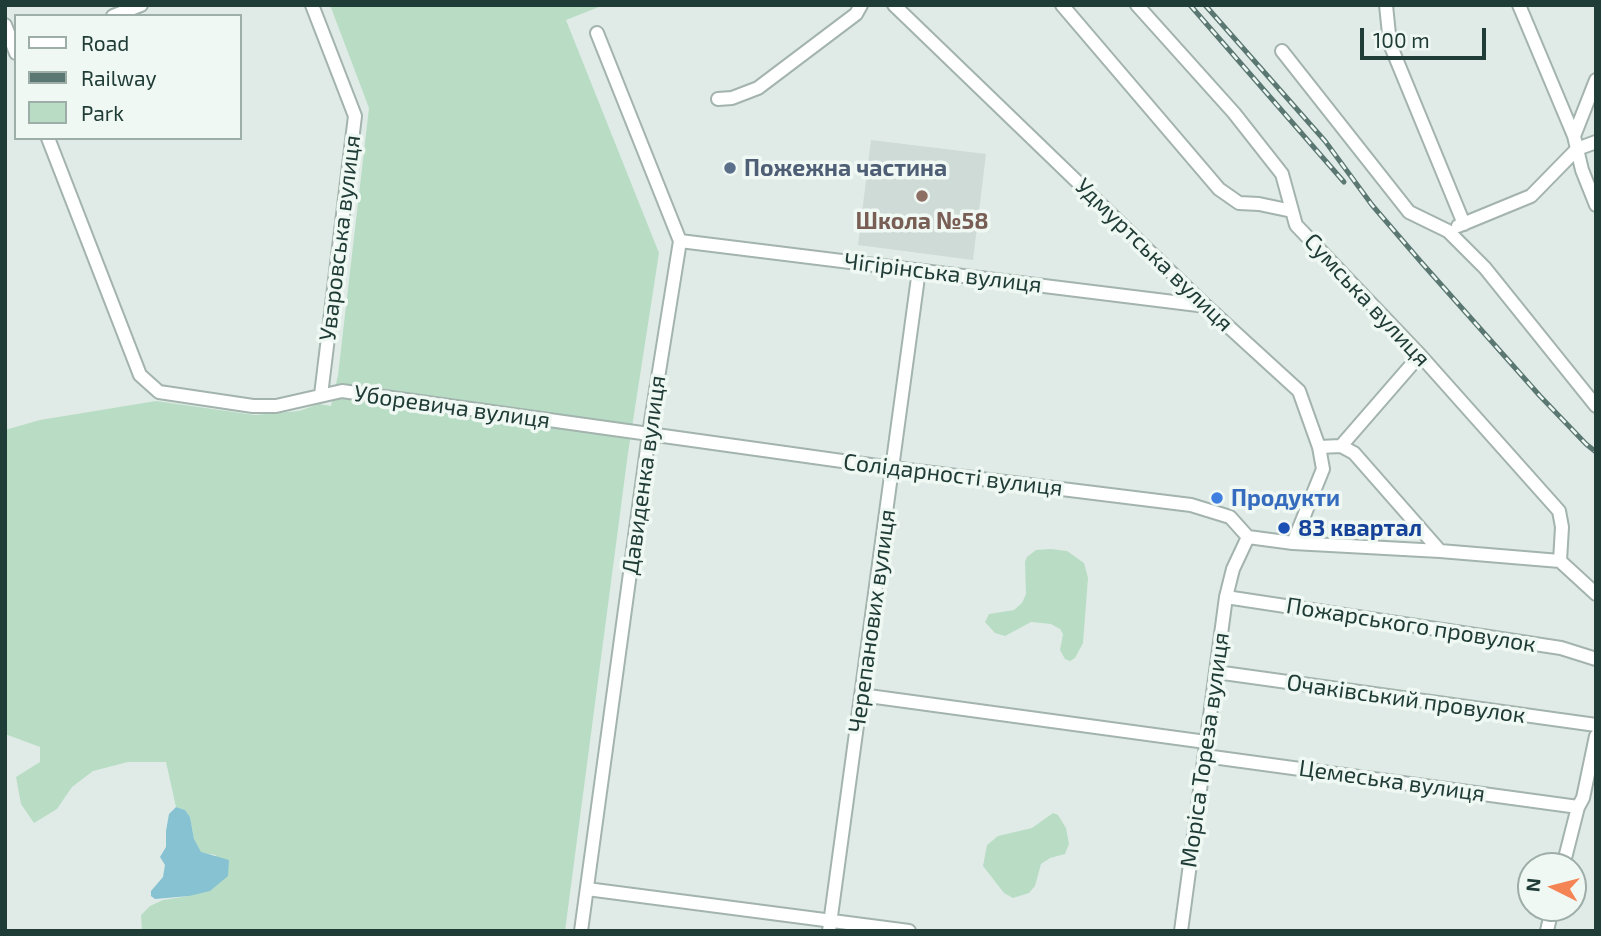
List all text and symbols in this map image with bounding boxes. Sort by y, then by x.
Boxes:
legend [14,14,242,140]
scale bar [1363,14,1489,58]
text: 100 m [1373,27,1430,52]
text: Road [81,30,129,55]
text: Railway [81,65,157,90]
text: Park [81,100,124,125]
street label: Уваровська вулиця [314,134,366,342]
place label: Пожежна частина [744,154,947,182]
marker: Пожежна частина [722,160,738,176]
street label: Удмуртська вулиця [1069,173,1239,337]
marker: Школа №58 [914,188,930,204]
place label: Школа №58 [856,207,988,235]
street label: Сумська вулиця [1298,228,1436,372]
street label: Чiгiрiнська вулиця [843,247,1043,299]
street label: Давиденка вулиця [616,374,672,576]
street label: Уборевича вулиця [352,380,552,434]
street label: Солідарності вулиця [842,448,1064,502]
place label: Продукти [1231,484,1340,512]
marker: Продукти [1209,490,1225,506]
street label: Черепанових вулиця [843,508,901,734]
place label: 83 квартал [1298,514,1422,542]
marker: 83 квартал [1276,520,1292,536]
street label: Пожарського провулок [1284,592,1538,658]
street label: Моріса Тореза вулиця [1175,631,1235,869]
street label: Очакiвський провулок [1285,669,1527,729]
street label: Цемеська вулиця [1297,754,1487,808]
north arrow [1517,852,1587,922]
text: N [1520,877,1545,893]

